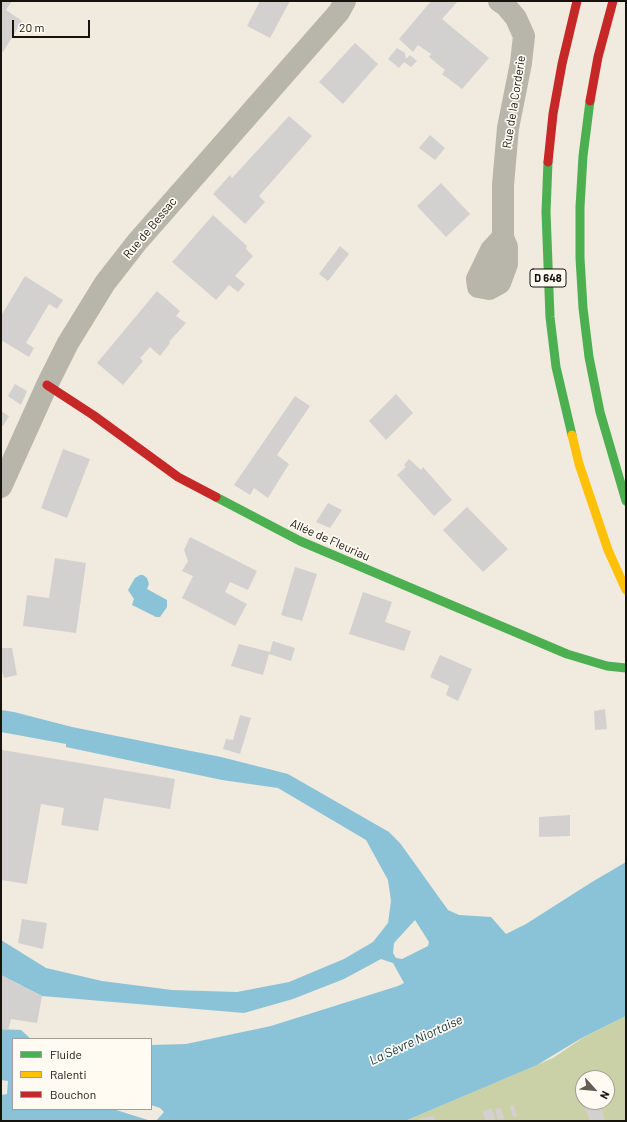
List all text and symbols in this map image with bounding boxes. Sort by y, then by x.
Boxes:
scale bar [14,12,92,38]
text: 20 m [19,20,45,34]
street label: Rue de la Corderie [500,54,528,150]
street label: Rue de Bessac [120,194,180,262]
road number: D 648 [530,269,566,287]
street label: Allée de Fleuriau [288,516,372,564]
water label: La Sèvre Niortaise [367,1012,465,1068]
legend [12,1038,152,1110]
text: Fluide [50,1047,82,1061]
text: Ralenti [50,1067,87,1081]
north arrow [575,1070,615,1110]
text: Bouchon [50,1087,96,1101]
text: N [598,1089,613,1101]

